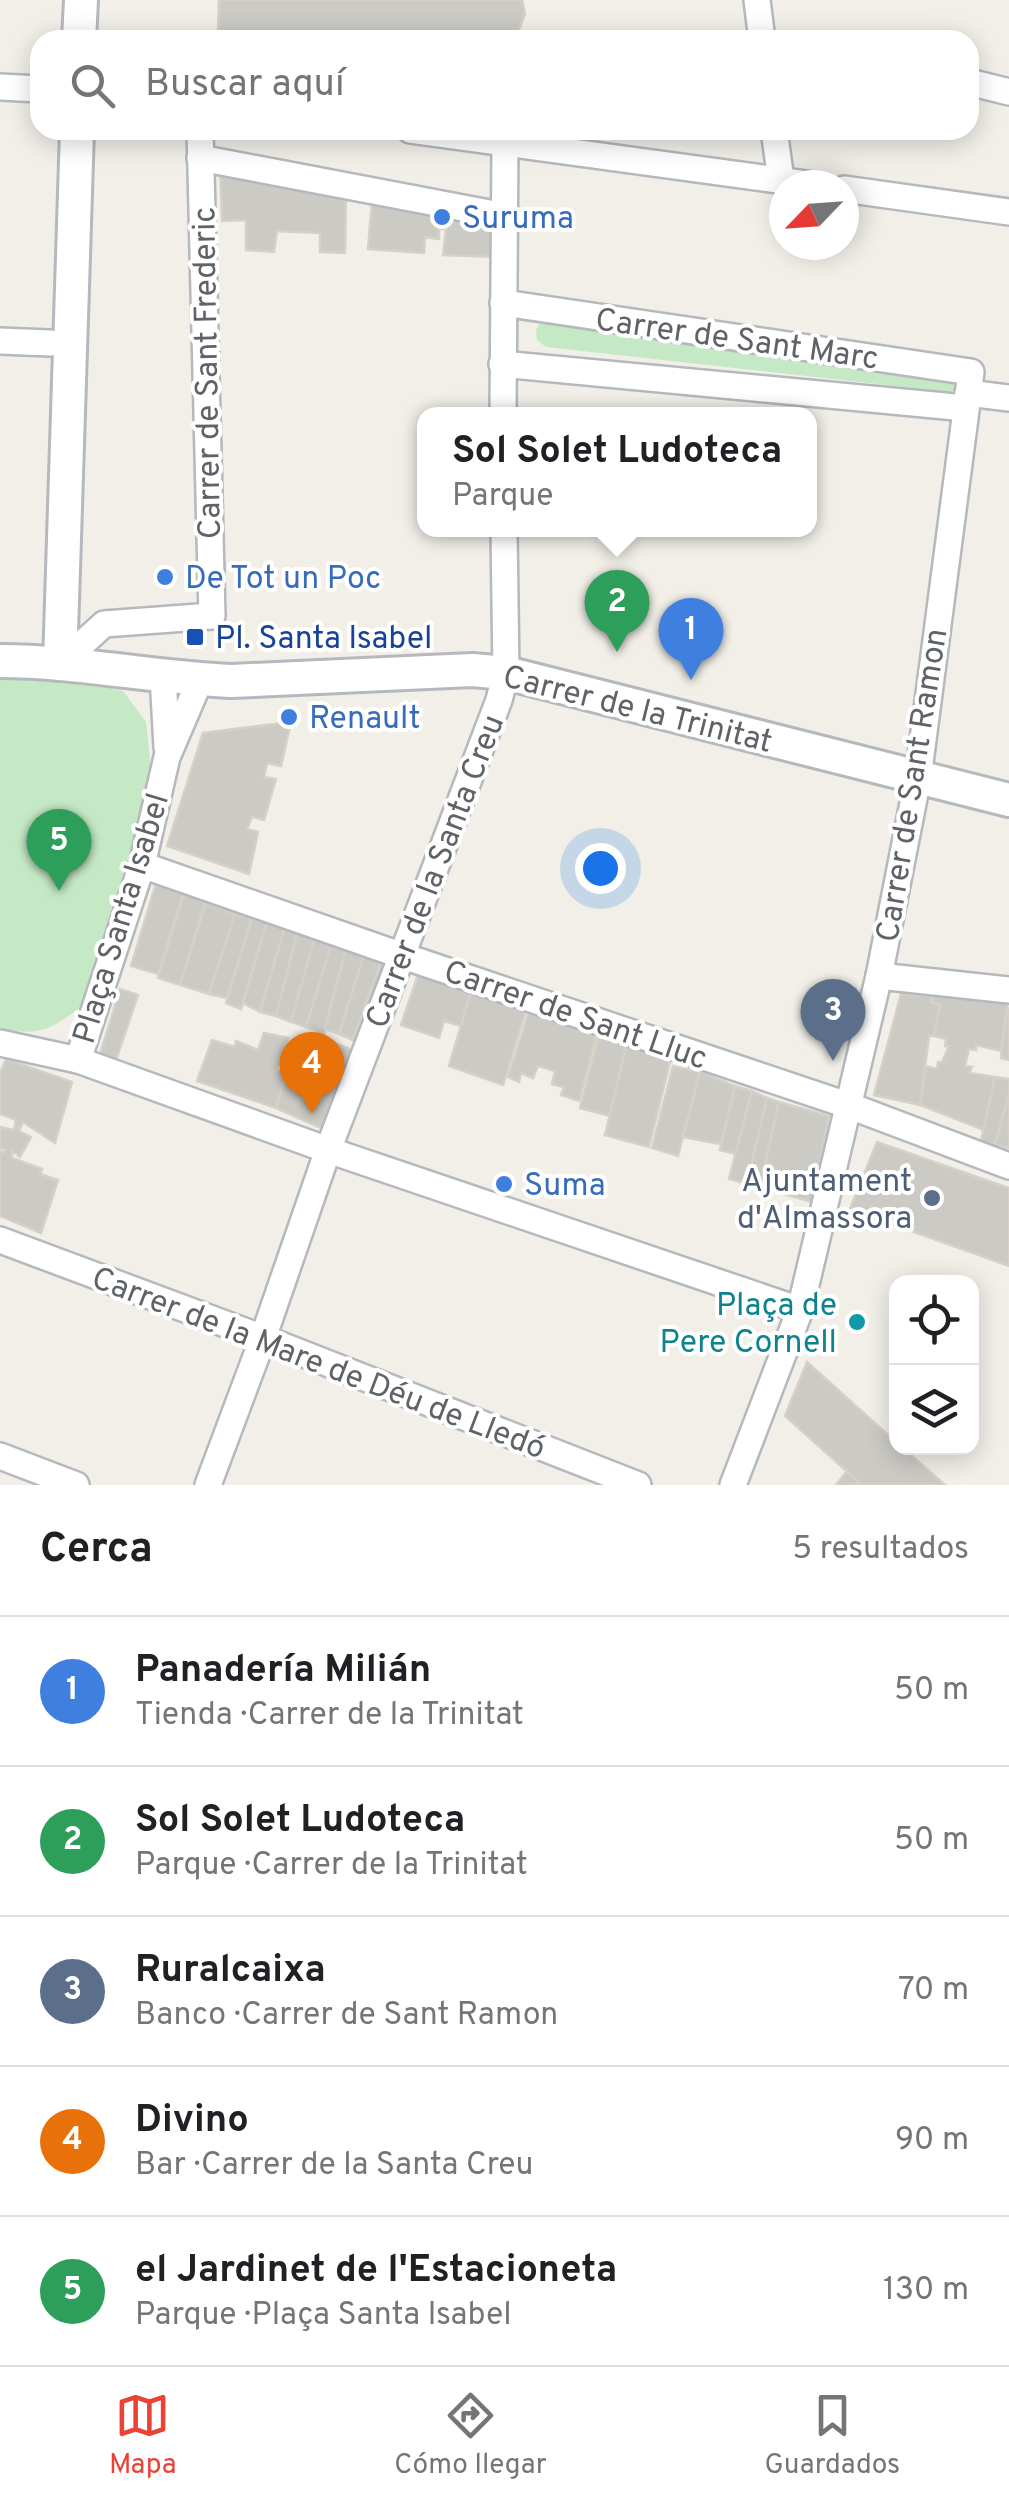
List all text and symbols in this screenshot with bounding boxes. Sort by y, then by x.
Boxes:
search box [30,30,979,140]
icon: search [65,58,120,113]
text: Buscar aquí [145,61,345,110]
north arrow [769,170,859,260]
place label: Suruma [462,200,574,240]
street label: Carrer de Sant Frederic [186,206,232,540]
marker: Suruma [431,206,453,228]
street label: Carrer de Sant Marc [593,301,881,381]
popup [417,407,817,537]
text: Sol Solet Ludoteca [452,428,782,477]
text: Parque [452,477,553,517]
place label: De Tot un Poc [185,560,381,600]
marker: De Tot un Poc [154,566,176,588]
pin: 2 [584,570,650,652]
pin: 1 [658,598,724,680]
place label: Pl. Santa Isabel [215,620,432,660]
marker: Pl. Santa Isabel [184,626,206,648]
street label: Carrer de Sant Ramon [869,626,959,945]
street label: Carrer de la Trinitat [498,658,776,764]
place label: Renault [309,700,421,740]
marker: Renault [278,706,300,728]
street label: Carrer de la Santa Creu [359,710,515,1034]
street label: Plaça Santa Isabel [66,789,180,1049]
pin: 5 [27,808,92,891]
your location [575,843,626,894]
street label: Carrer de Sant Lluc [438,953,712,1081]
pin: 3 [800,978,866,1061]
pin: 4 [280,1032,344,1114]
place label: Ajuntament d'Almassora [737,1163,912,1240]
place label: Suma [524,1167,606,1207]
marker: Suma [493,1173,515,1195]
marker: Ajuntament d'Almassora [921,1187,943,1209]
street label: Carrer de la Mare de Déu de Lledó [85,1260,550,1470]
map controls [889,1275,979,1455]
button: locate [889,1275,979,1365]
place label: Plaça de Pere Cornell [659,1287,837,1364]
marker: Plaça de Pere Cornell [846,1311,868,1333]
button: layers [889,1365,979,1455]
text: Cerca [40,1524,153,1577]
text: 5 resultados [792,1530,969,1570]
text: Panadería Milián [135,1647,431,1696]
text: 1 [66,1671,79,1711]
text: 50 m [894,1671,969,1711]
text: Tienda · Carrer de la Trinitat [135,1696,524,1736]
text: Sol Solet Ludoteca [135,1797,465,1846]
text: 2 [63,1821,82,1861]
text: 50 m [894,1821,969,1861]
text: Parque · Carrer de la Trinitat [135,1846,528,1886]
text: Ruralcaixa [135,1947,326,1996]
text: 3 [63,1971,82,2011]
text: 70 m [898,1971,969,2011]
text: Banco · Carrer de Sant Ramon [135,1996,558,2036]
text: Divino [135,2097,249,2146]
text: 4 [62,2121,83,2161]
text: 90 m [895,2121,969,2161]
text: Bar · Carrer de la Santa Creu [135,2146,534,2186]
text: el Jardinet de l'Estacioneta [135,2247,617,2296]
text: 5 [63,2271,82,2311]
text: 130 m [883,2271,969,2311]
text: Parque · Plaça Santa Isabel [135,2296,512,2336]
tab: Mapa [109,2388,177,2484]
tab: Cómo llegar [394,2388,547,2484]
tab: Guardados [765,2388,900,2484]

